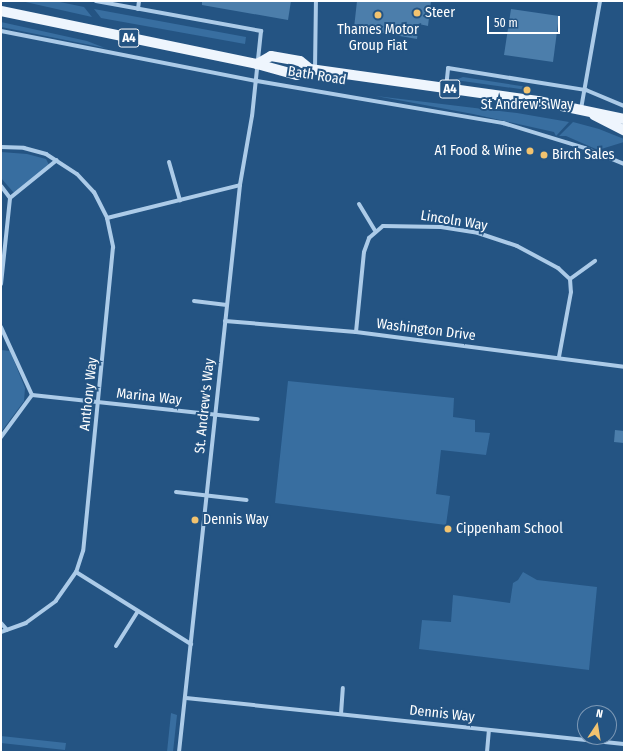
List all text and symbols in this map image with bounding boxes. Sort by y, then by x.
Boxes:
place label: Steer [425,5,455,21]
marker: Steer [412,8,422,18]
scale bar [489,8,562,34]
marker: Thames Motor Group Fiat [373,10,383,20]
text: 50 m [494,16,518,30]
place label: Thames Motor Group Fiat [337,22,419,54]
road number: A4 [118,27,140,49]
street label: Bath Road [287,63,347,89]
road number: A4 [439,78,461,100]
marker: St Andrew's Way [522,85,532,95]
place label: St Andrew's Way [481,97,573,113]
place label: A1 Food & Wine [435,143,522,159]
marker: A1 Food & Wine [525,146,535,156]
place label: Birch Sales [552,147,615,163]
marker: Birch Sales [539,150,549,160]
street label: Lincoln Way [419,207,489,235]
street label: Washington Drive [375,316,477,344]
street label: Anthony Way [77,356,101,432]
street label: St. Andrew's Way [192,358,218,454]
street label: Marina Way [115,385,183,409]
place label: Dennis Way [203,512,269,528]
marker: Dennis Way [190,515,200,525]
place label: Cippenham School [456,521,563,537]
marker: Cippenham School [443,524,453,534]
street label: Dennis Way [409,702,475,726]
north arrow [577,705,617,745]
text: N [595,707,604,721]

